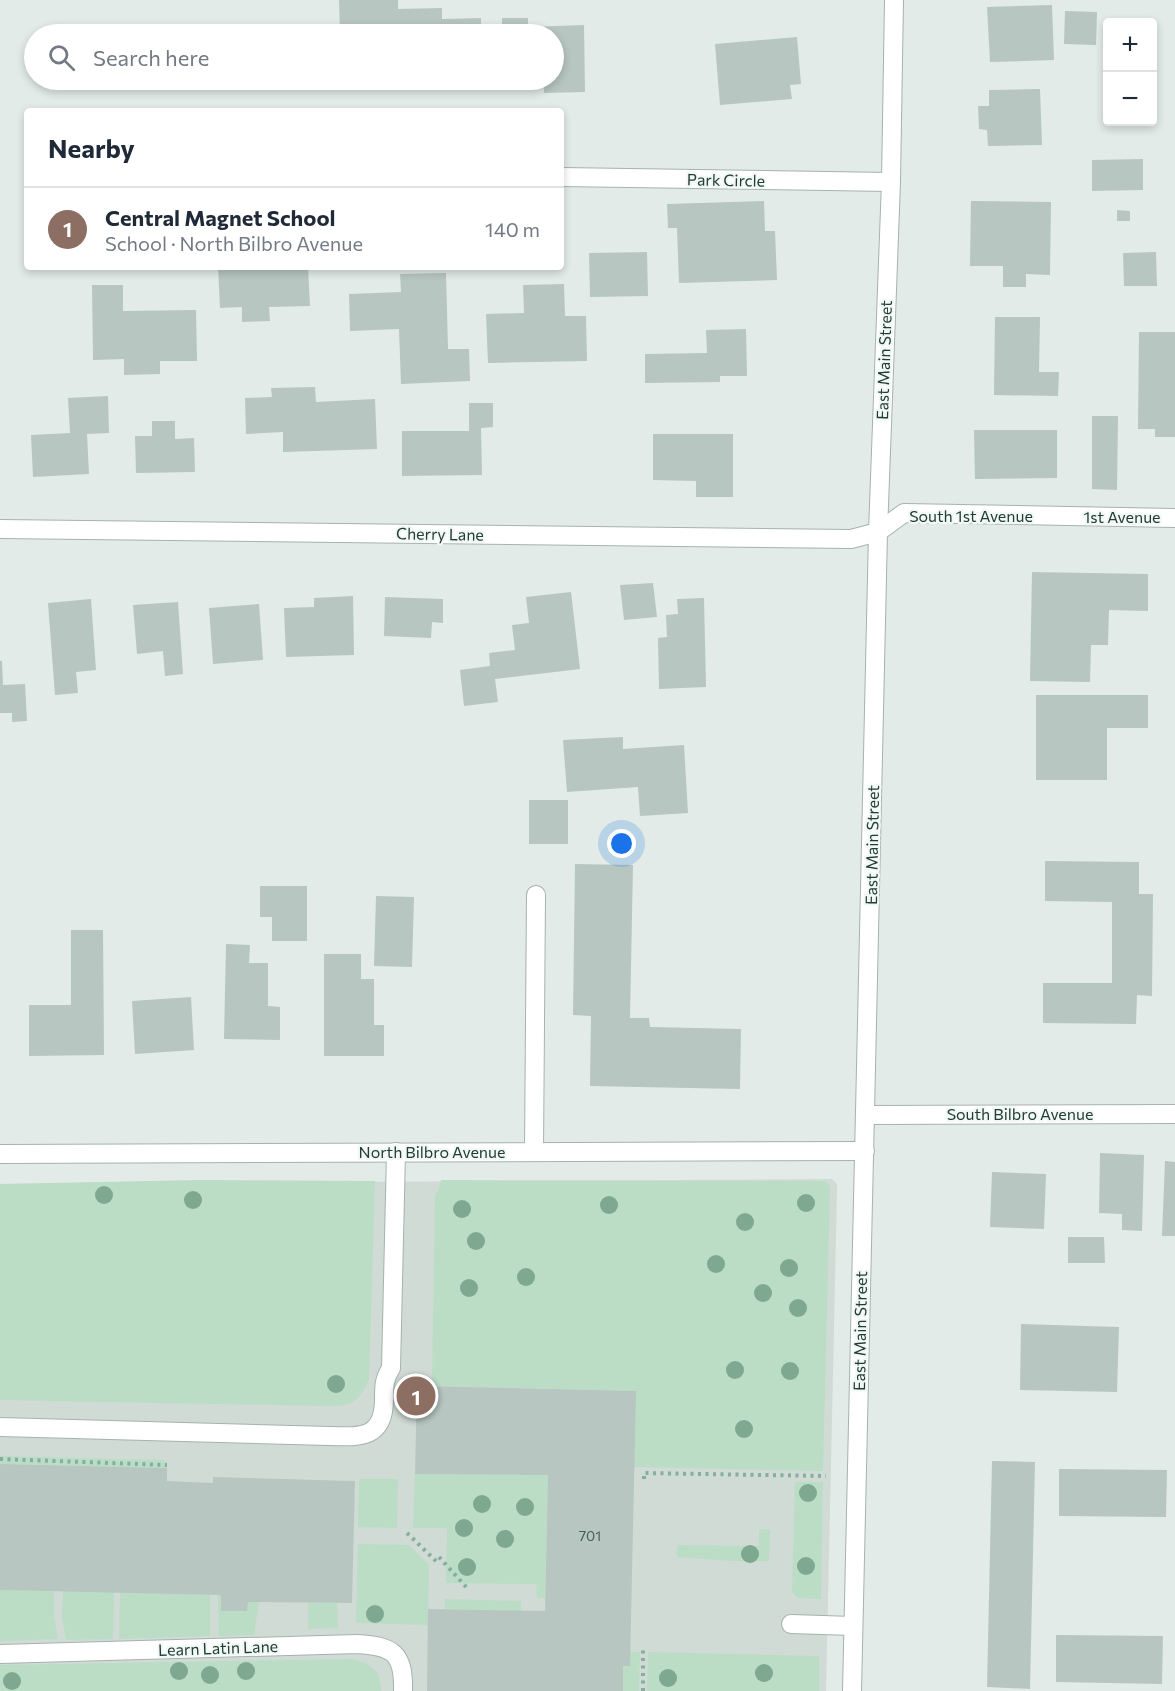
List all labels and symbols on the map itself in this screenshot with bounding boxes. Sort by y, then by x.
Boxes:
street label: Park Circle [687,169,765,190]
street label: East Main Street [872,299,895,420]
street label: South 1st Avenue [909,506,1033,525]
street label: 1st Avenue [1083,507,1161,526]
street label: Cherry Lane [396,523,484,544]
street label: East Main Street [861,784,882,905]
your location [607,829,636,858]
street label: South Bilbro Avenue [947,1104,1093,1123]
street label: North Bilbro Avenue [359,1142,505,1161]
street label: East Main Street [849,1270,870,1391]
pin: 1 [396,1374,436,1418]
house number: 701 [579,1527,601,1544]
street label: Learn Latin Lane [158,1636,278,1659]

